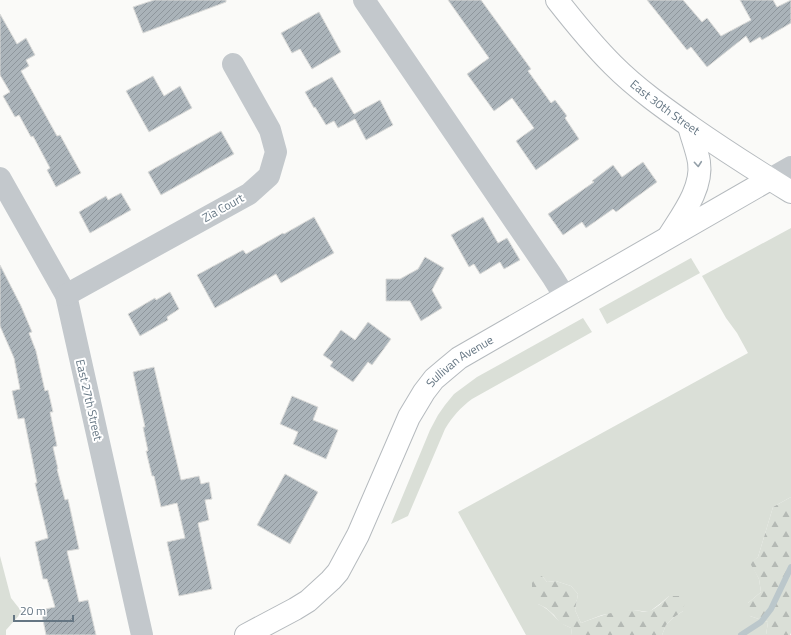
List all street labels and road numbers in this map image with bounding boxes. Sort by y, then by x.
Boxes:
street label: East 30th Street [626,75,705,140]
street label: Zia Court [198,188,248,227]
street label: Sullivan Avenue [421,330,497,391]
street label: East 27th Street [71,357,108,443]

